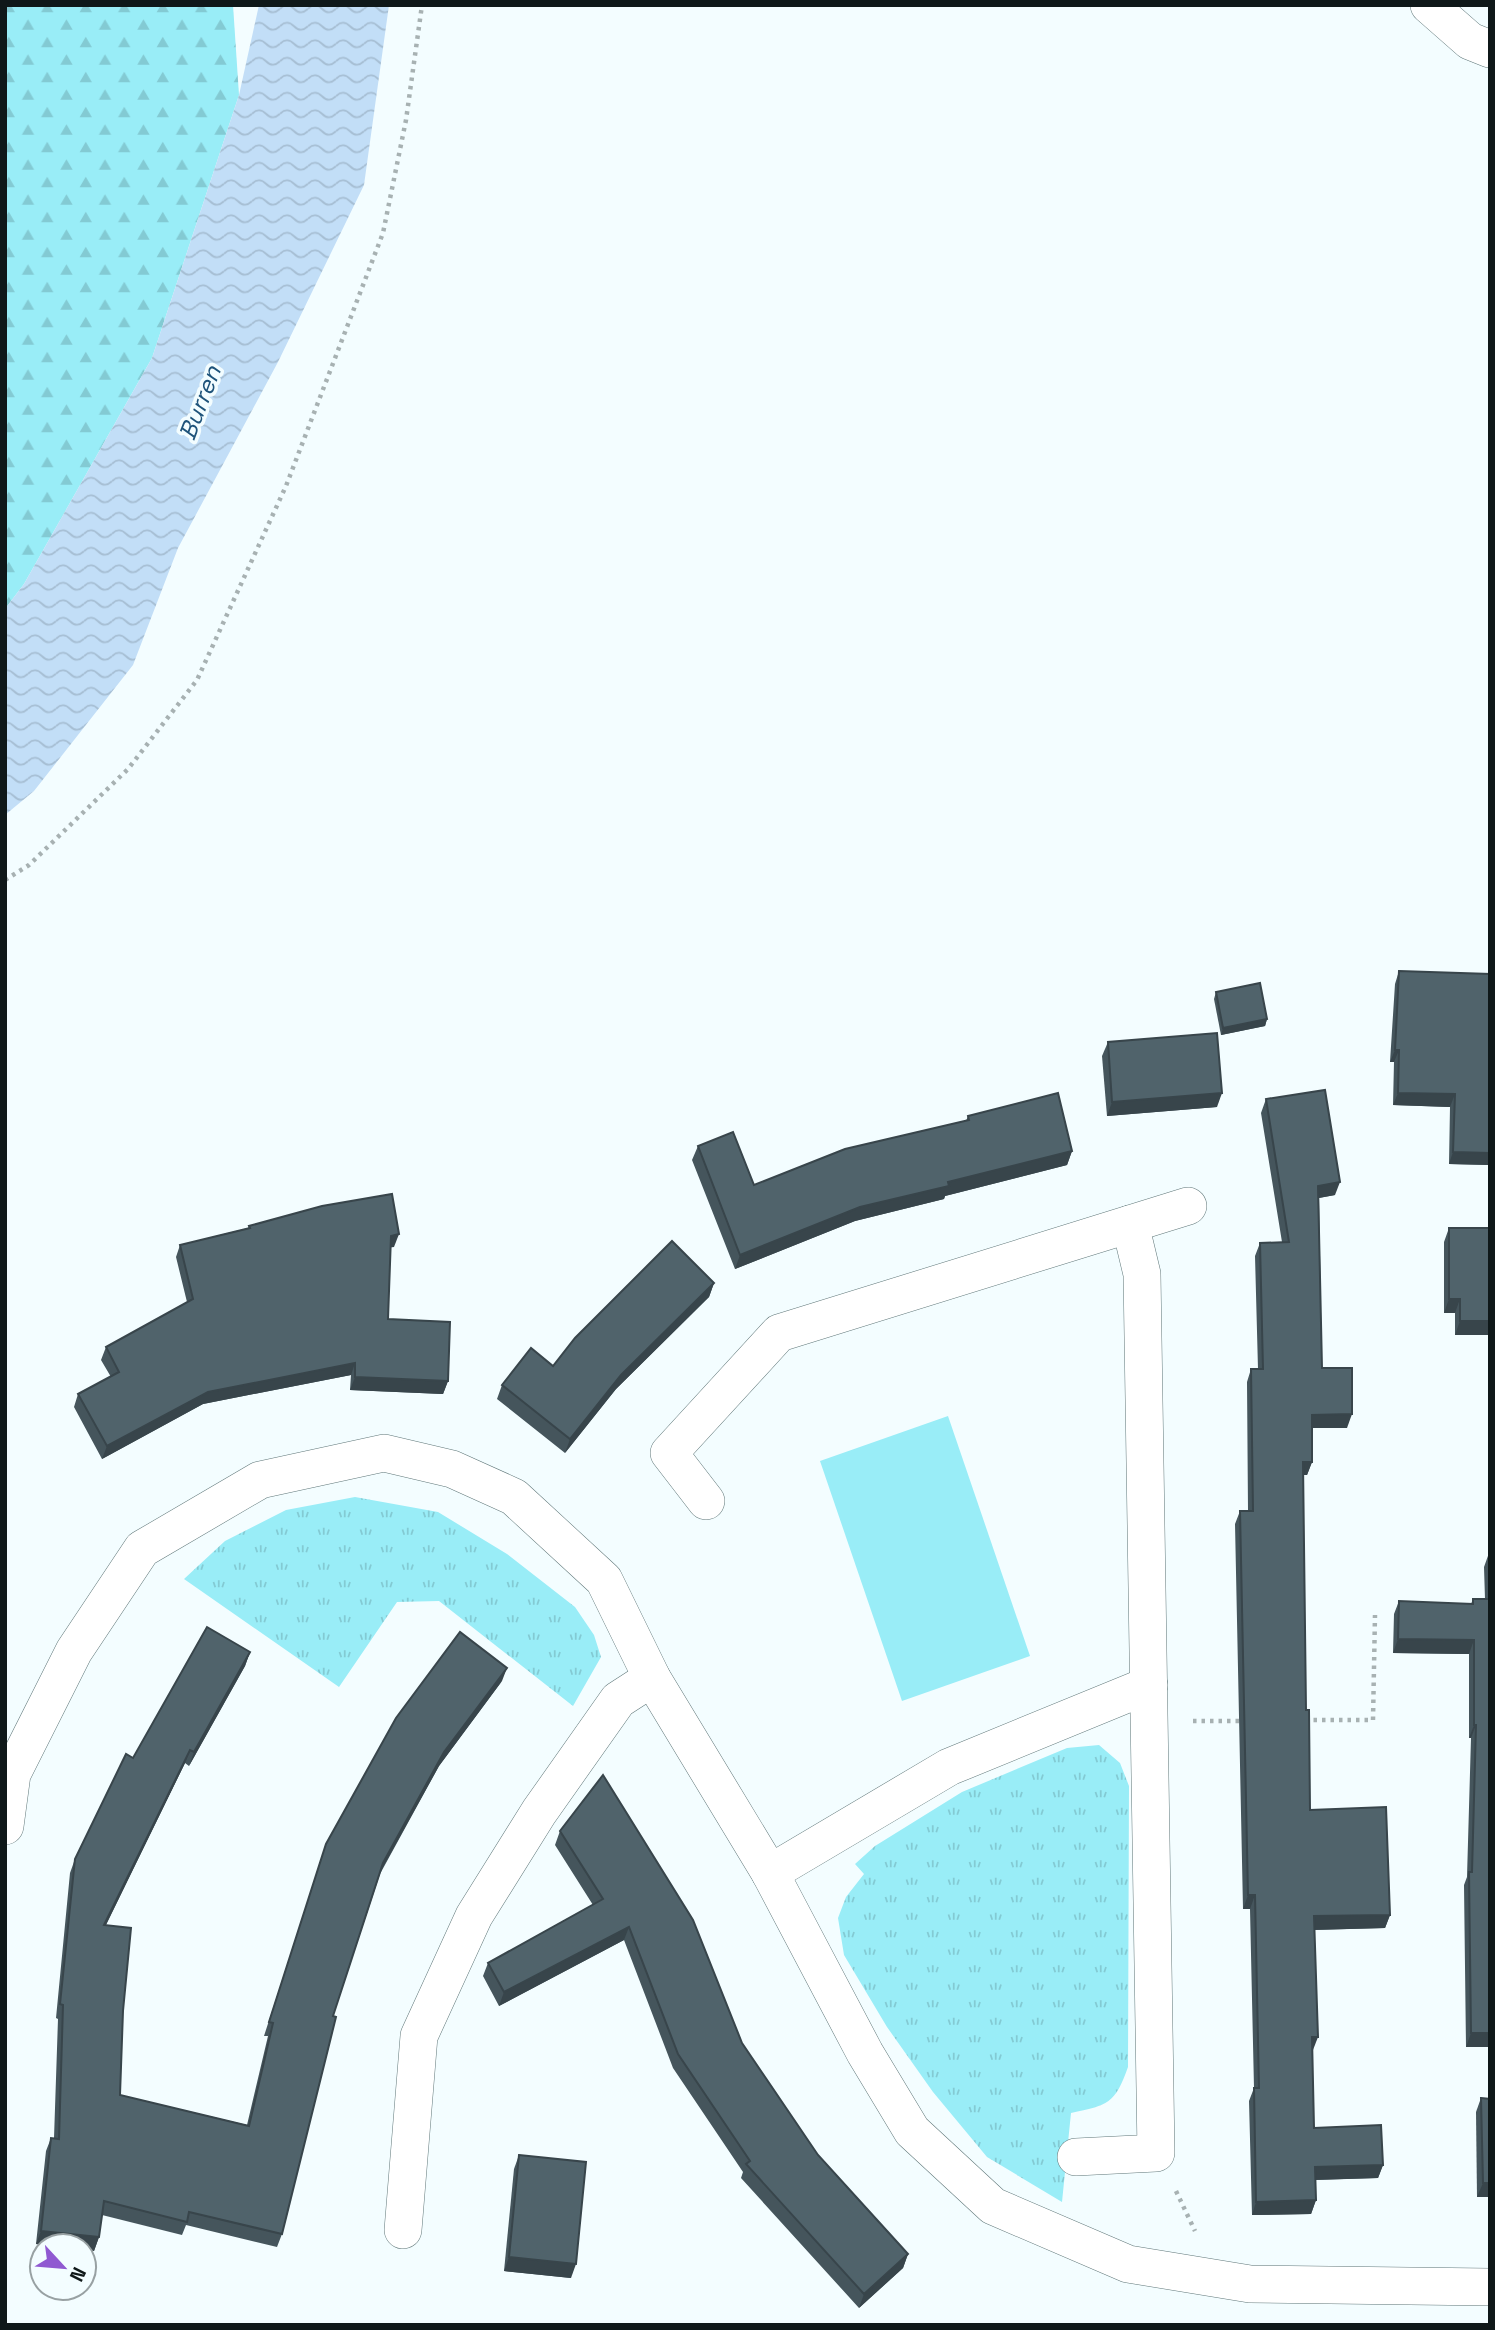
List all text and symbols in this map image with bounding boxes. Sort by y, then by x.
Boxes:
water label: Burren [171,360,228,444]
north arrow [28,2232,98,2302]
text: N [64,2263,92,2285]

